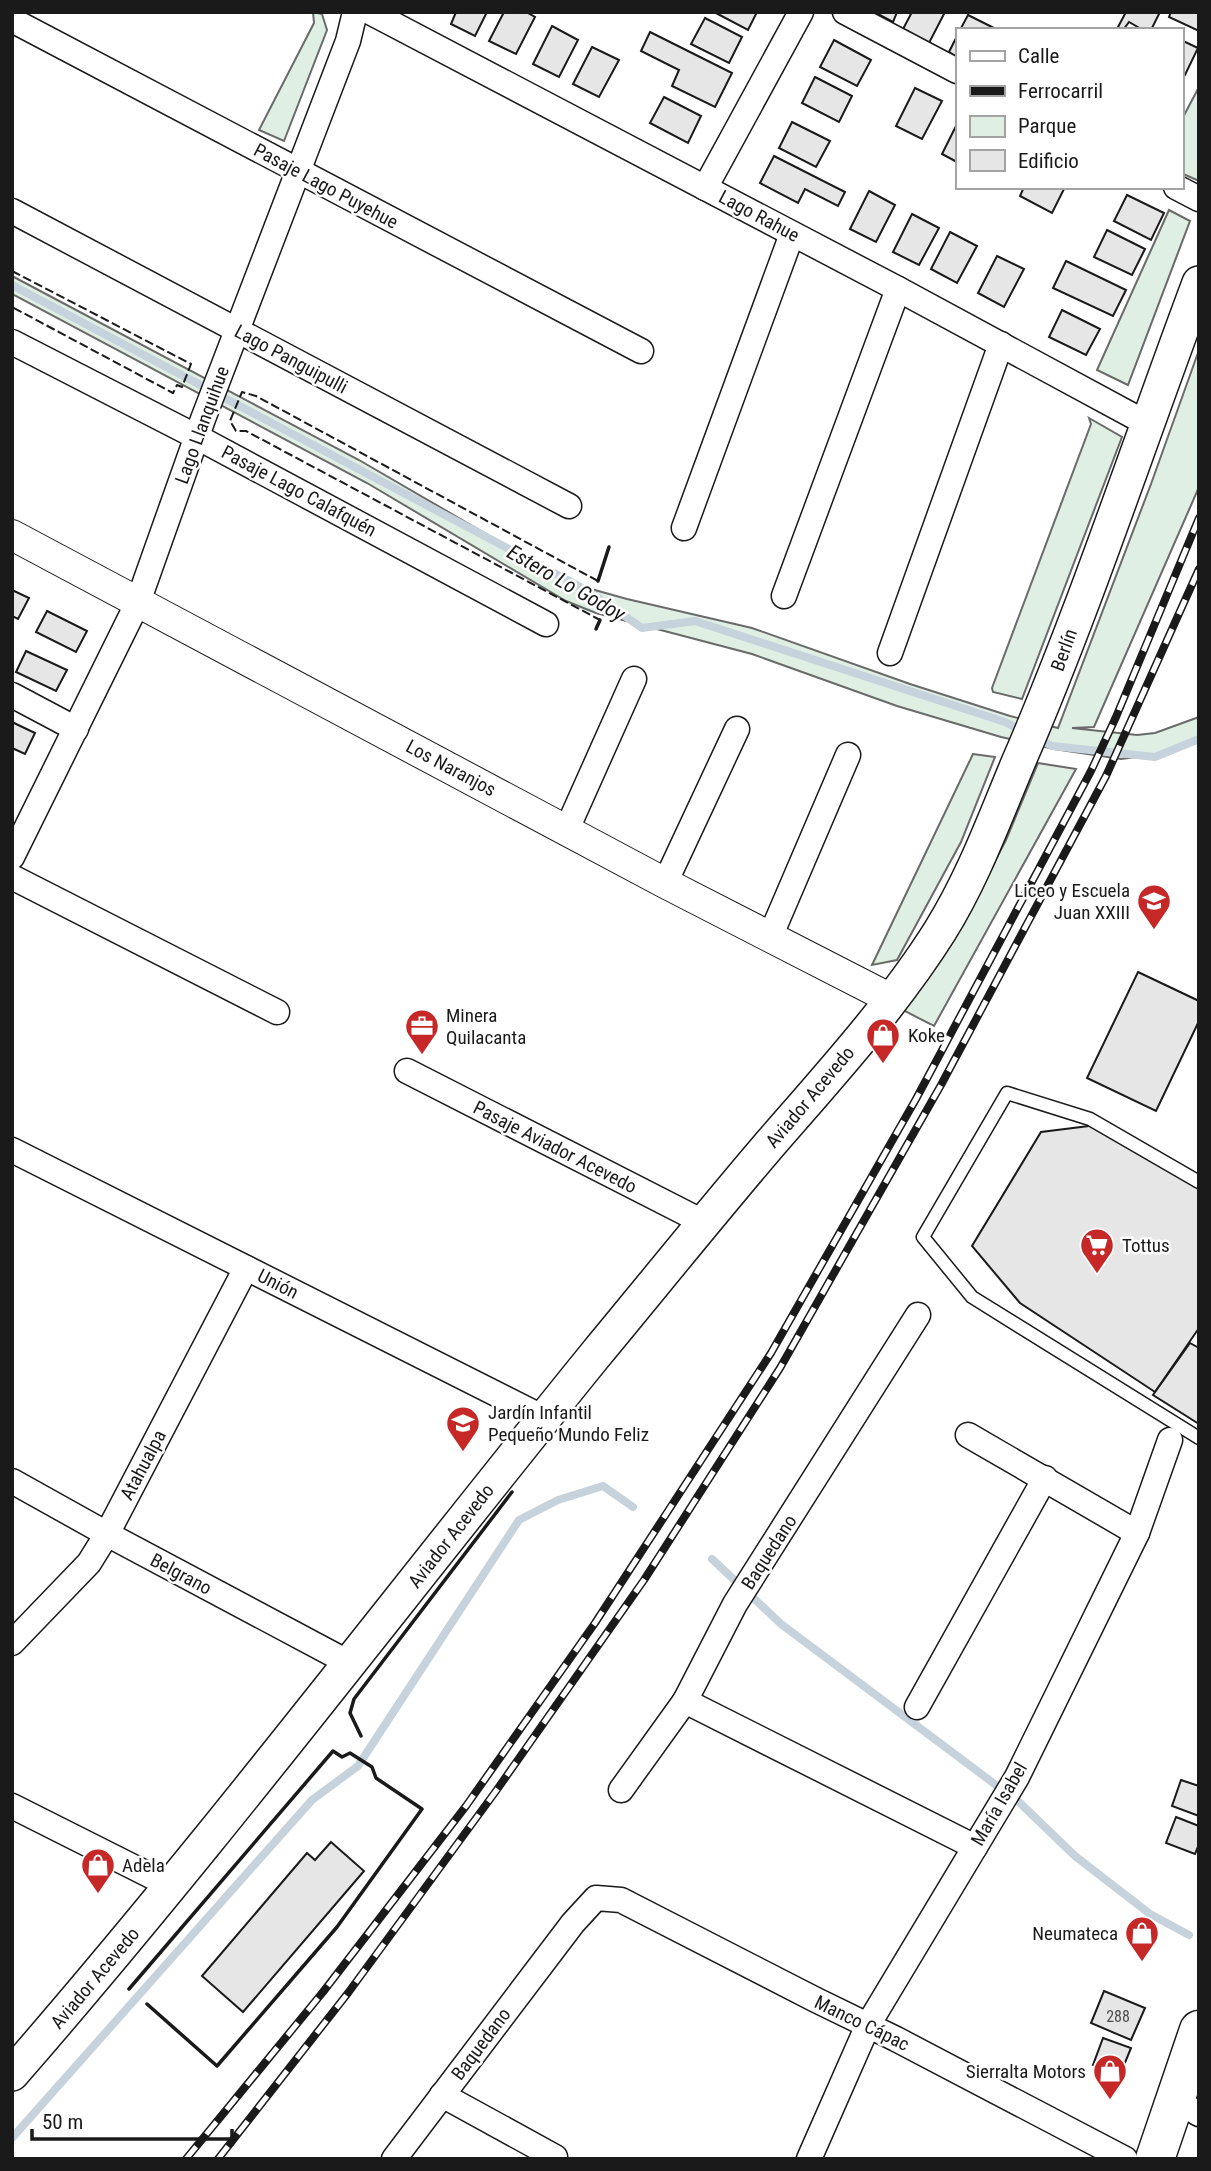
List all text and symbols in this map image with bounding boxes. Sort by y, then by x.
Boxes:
legend [956,28,1183,189]
text: Calle [1018,44,1060,68]
text: Ferrocarril [1018,79,1103,103]
text: Parque [1018,114,1076,138]
street label: Pasaje Lago Puyehue [250,138,402,234]
text: Edificio [1018,149,1079,173]
street label: Lago Rahue [715,185,803,247]
street label: Lago Panguipulli [231,320,351,398]
street label: Lago Llanquihue [170,363,234,487]
street label: Pasaje Lago Calafquén [218,440,380,542]
water label: Estero Lo Godoy [503,540,629,627]
street label: Berlín [1046,626,1082,674]
street label: Los Naranjos [402,735,500,801]
place label: Liceo y Escuela Juan XXIII [1014,879,1130,924]
school or university icon: Liceo y Escuela Juan XXIII [1135,882,1173,931]
place label: Minera Quilacanta [446,1004,526,1049]
office icon: Minera Quilacanta [403,1007,441,1056]
shop icon: Koke [864,1016,902,1065]
place label: Koke [908,1024,945,1047]
street label: Aviador Acevedo [761,1042,859,1152]
street label: Pasaje Aviador Acevedo [469,1096,641,1198]
supermarket icon: Tottus [1078,1226,1116,1275]
place label: Tottus [1122,1234,1170,1257]
street label: Unión [254,1264,302,1304]
place label: Jardín Infantil Pequeño Mundo Feliz [488,1401,649,1446]
school or university icon: Jardín Infantil Pequeño Mundo Feliz [444,1404,482,1453]
street label: Atahualpa [115,1426,171,1504]
street label: Aviador Acevedo [403,1479,499,1593]
street label: Baquedano [736,1510,802,1594]
street label: Belgrano [146,1548,216,1600]
street label: María Isabel [966,1758,1032,1850]
shop icon: Adela [79,1846,117,1895]
place label: Adela [122,1854,165,1877]
shop icon: Neumateca [1123,1914,1161,1963]
place label: Neumateca [1032,1922,1118,1945]
street label: Aviador Acevedo [46,1923,144,2033]
street label: Manco Cápac [811,1990,913,2056]
street label: Baquedano [446,2003,516,2085]
house number: 288 [1106,2007,1130,2026]
shop icon: Sierralta Motors [1091,2052,1129,2101]
place label: Sierralta Motors [966,2060,1086,2083]
scale bar [32,2098,231,2142]
text: 50 m [42,2110,83,2134]

